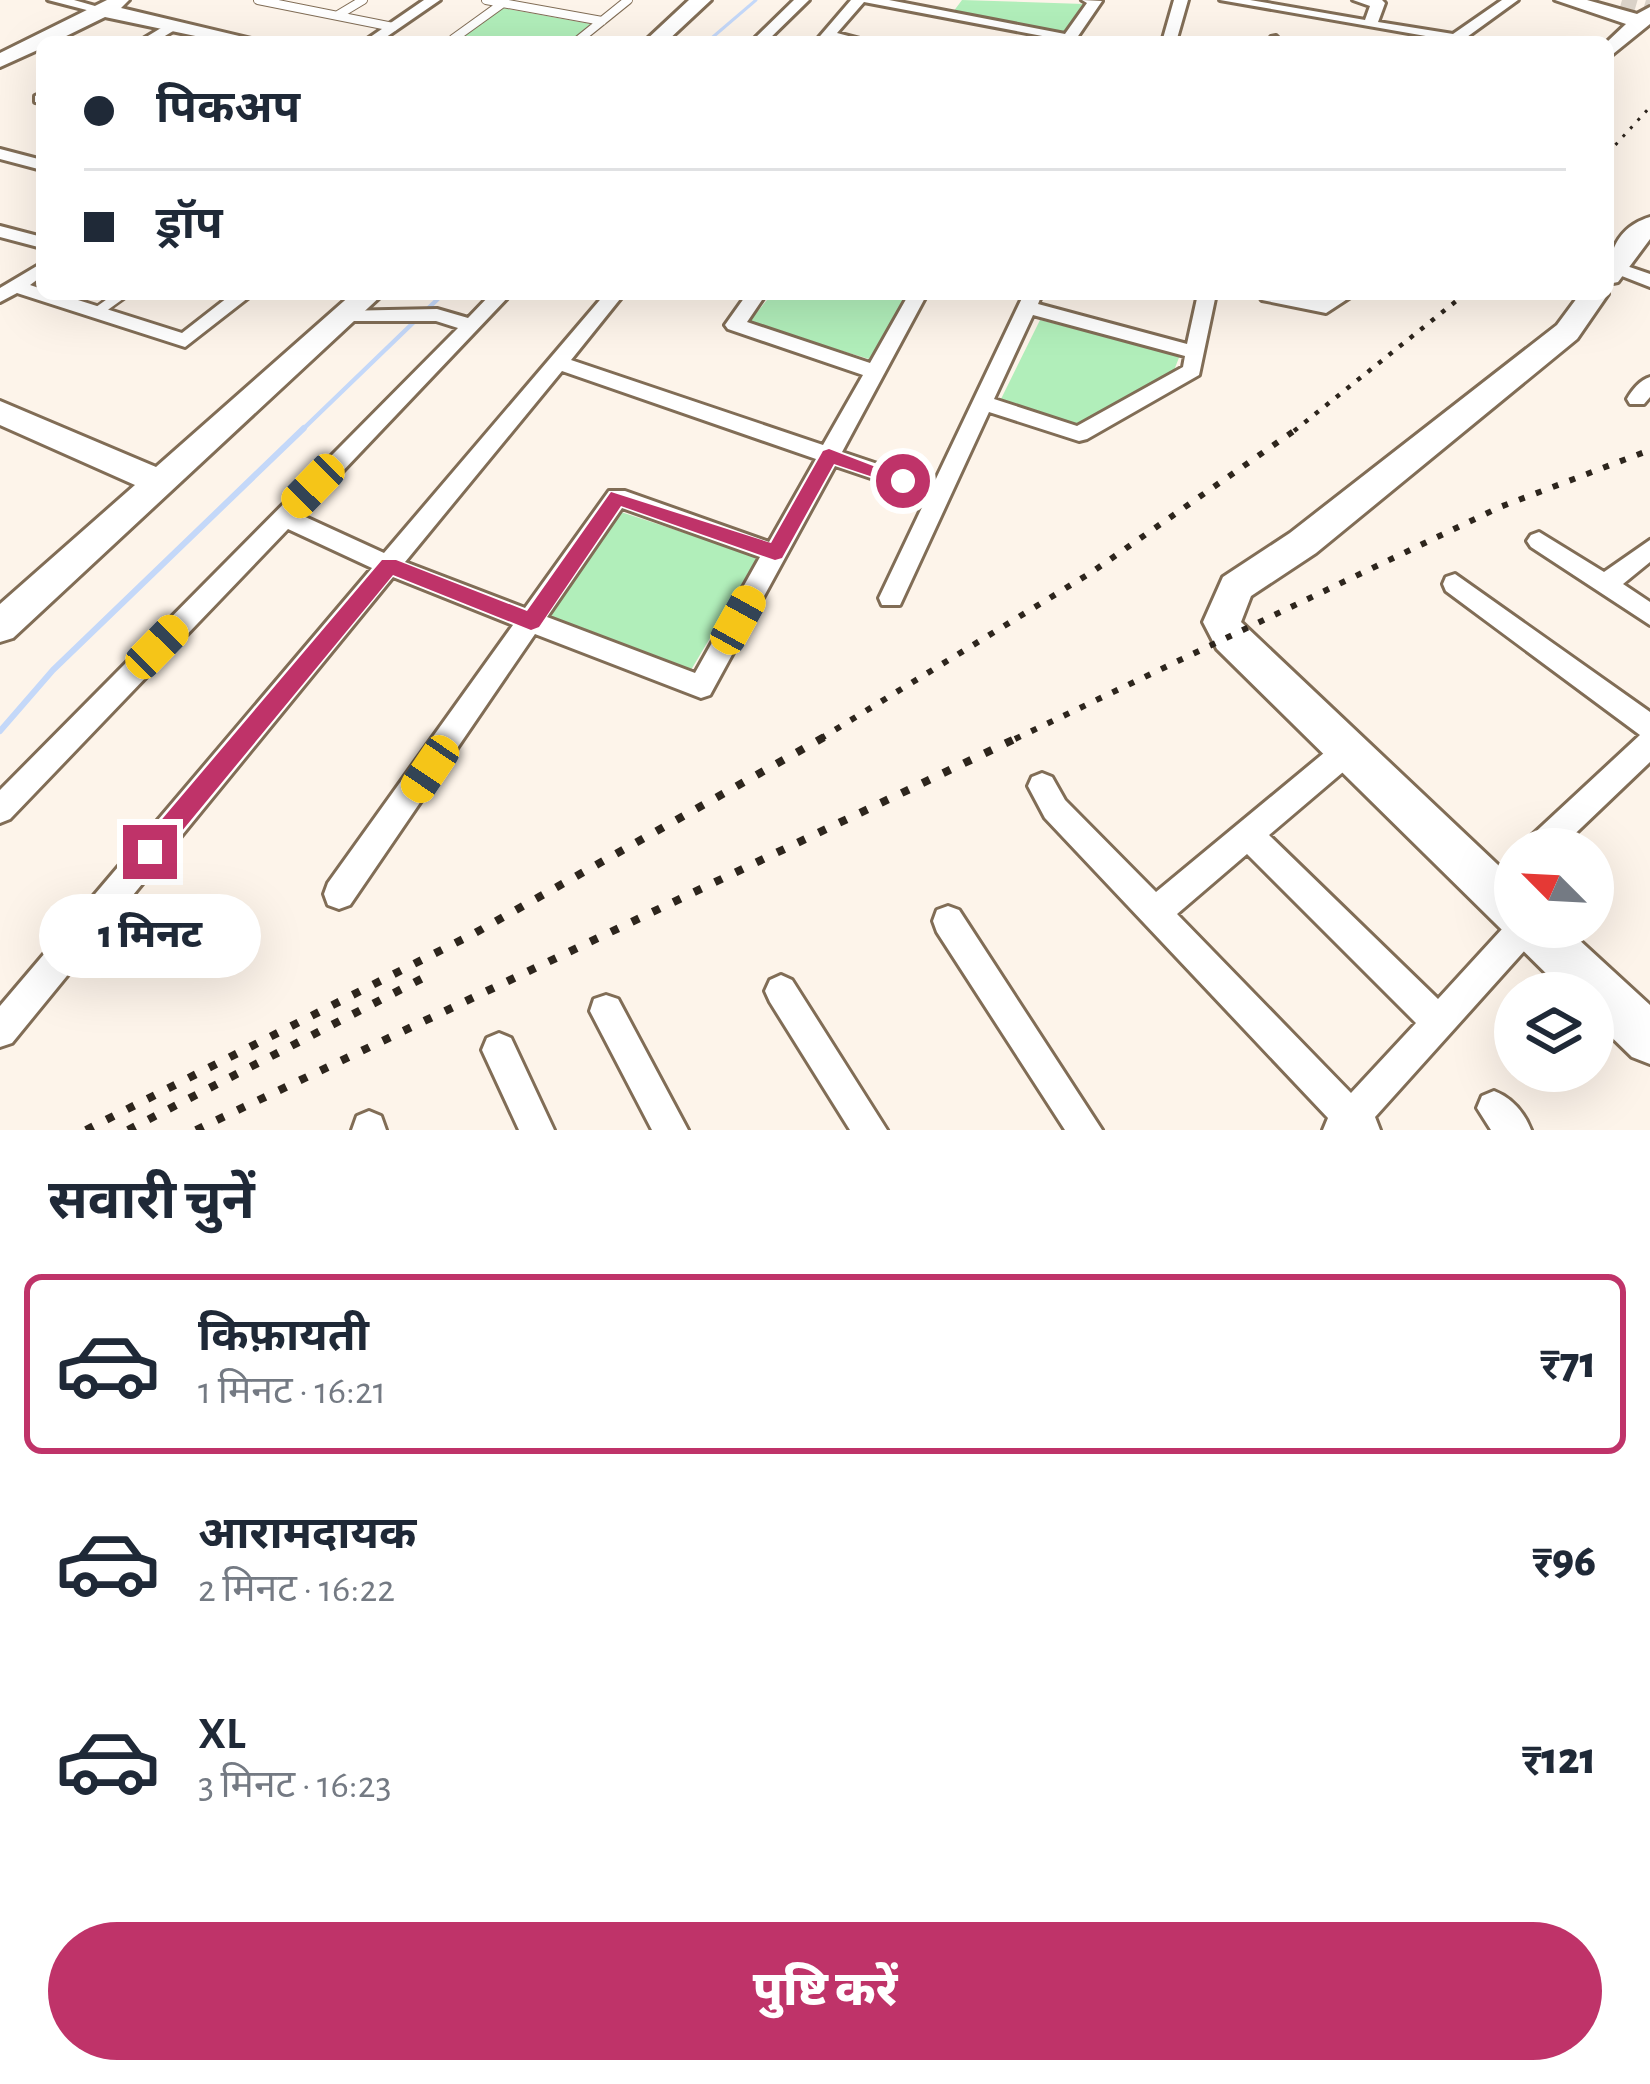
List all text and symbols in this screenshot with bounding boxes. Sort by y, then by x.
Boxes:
text: पिकअप [156,86,300,131]
text: ड्रॉप [156,202,223,247]
car [275,448,351,524]
route start [876,454,930,508]
car [705,580,771,660]
car [119,609,195,685]
car [395,729,465,809]
route end [123,825,177,879]
north arrow [1494,828,1614,948]
map controls [1494,828,1614,1092]
callout: 1 मिनट [39,894,261,978]
text: 1 मिनट [98,916,202,955]
button: layers [1494,972,1614,1092]
text: सवारी चुनें [48,1175,255,1229]
icon: car [54,1310,162,1418]
text: किफ़ायती [198,1314,369,1359]
text: ₹71 [1540,1341,1596,1386]
text: 1 मिनट · 16:21 [198,1372,386,1411]
icon: car [54,1508,162,1616]
text: आरामदायक [198,1512,416,1557]
text: ₹96 [1533,1539,1596,1584]
text: 2 मिनट · 16:22 [198,1570,395,1609]
icon: car [54,1706,162,1814]
text: XL [198,1712,246,1757]
text: ₹121 [1522,1737,1596,1782]
text: 3 मिनट · 16:23 [198,1766,392,1805]
button: पुष्टि करें [48,1922,1602,2060]

